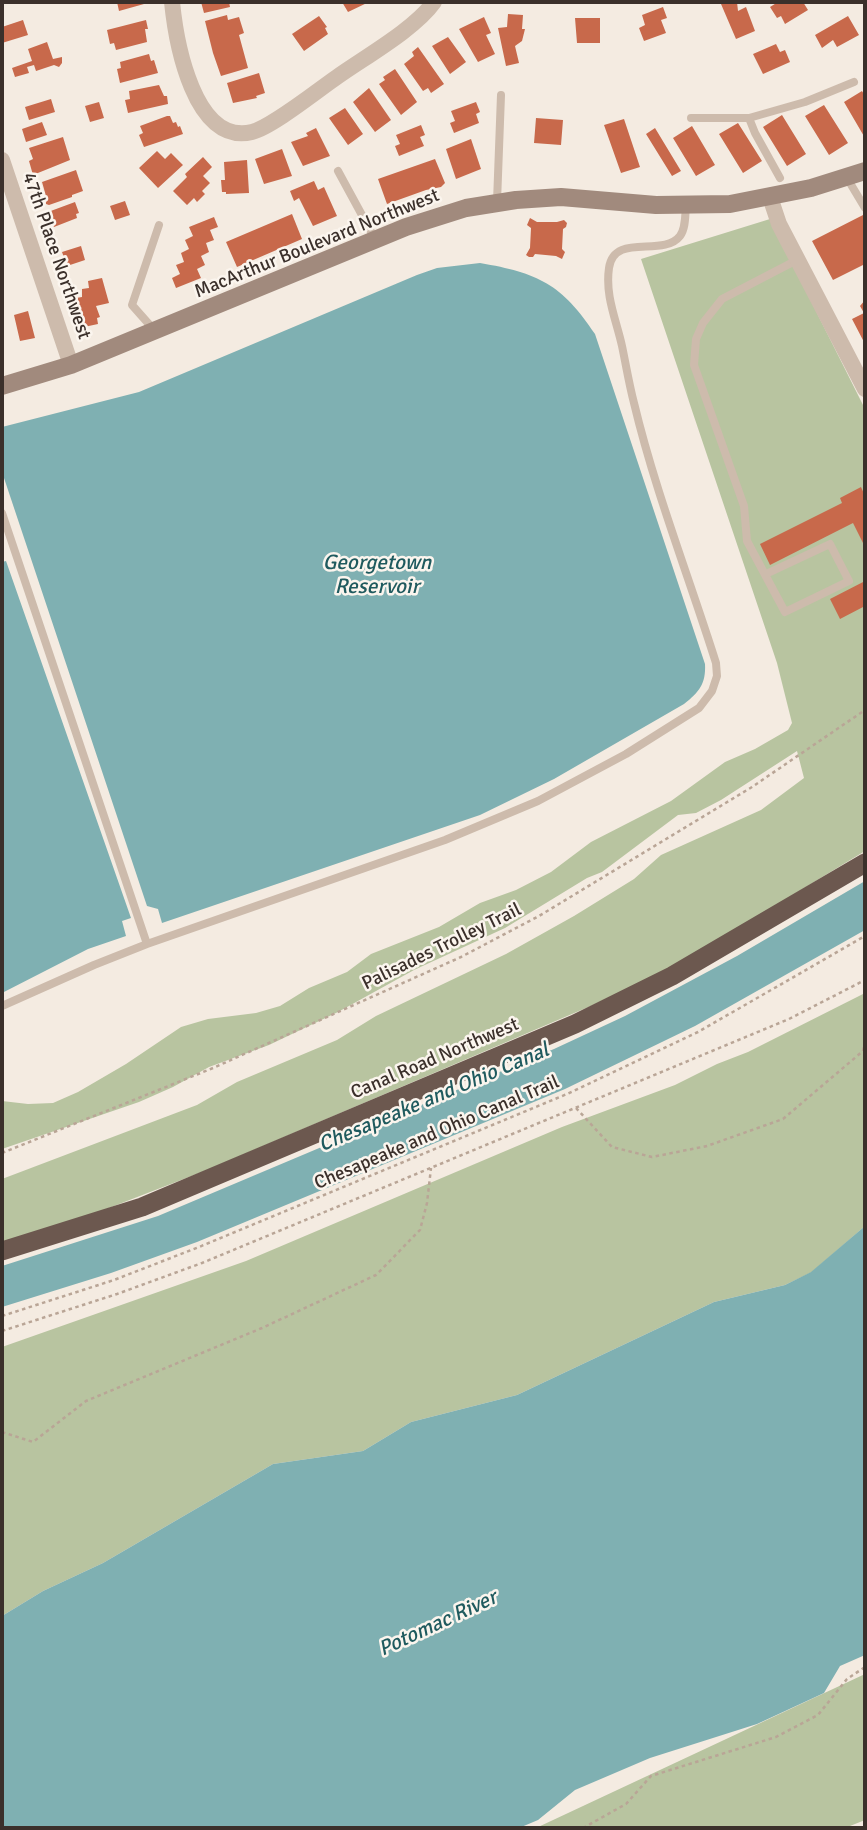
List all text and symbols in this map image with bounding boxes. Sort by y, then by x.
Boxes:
street label: 47th Place Northwest [17,170,95,342]
street label: MacArthur Boulevard Northwest [191,184,443,304]
water label: Georgetown Reservoir [323,550,431,600]
street label: Palisades Trolley Trail [359,899,525,995]
street label: Canal Road Northwest [348,1013,522,1105]
water label: Chesapeake and Ohio Canal [315,1038,553,1158]
street label: Chesapeake and Ohio Canal Trail [311,1071,563,1195]
water label: Potomac River [375,1586,501,1662]

